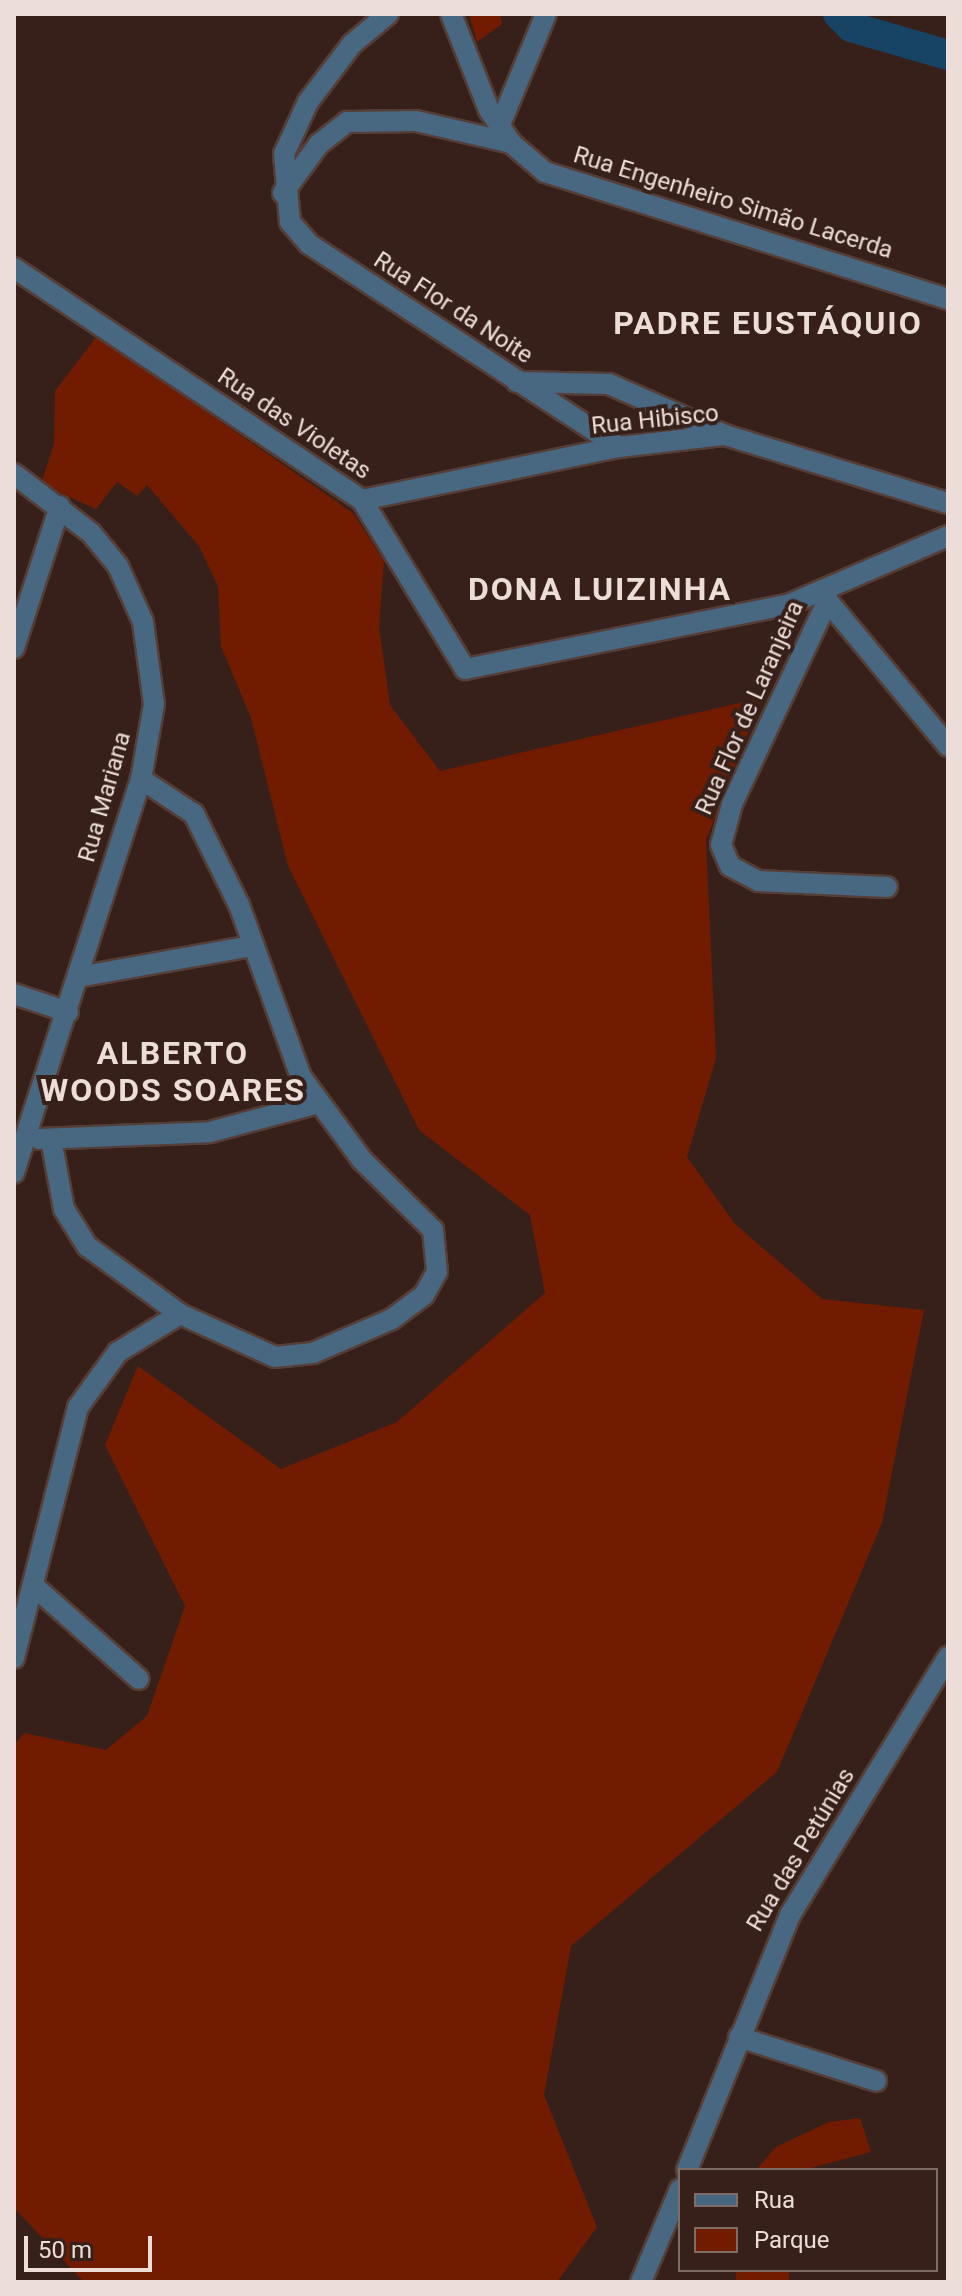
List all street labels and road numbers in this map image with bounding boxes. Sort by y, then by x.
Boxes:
street label: Rua Engenheiro Simão Lacerda [570,141,896,265]
street label: Rua Flor da Noite [368,246,538,370]
street label: Rua das Violetas [212,362,376,486]
street label: Rua Hibisco [590,399,720,441]
street label: Rua Flor de Laranjeira [690,597,810,819]
street label: Rua Mariana [73,728,137,866]
street label: Rua das Petúnias [741,1763,861,1937]

